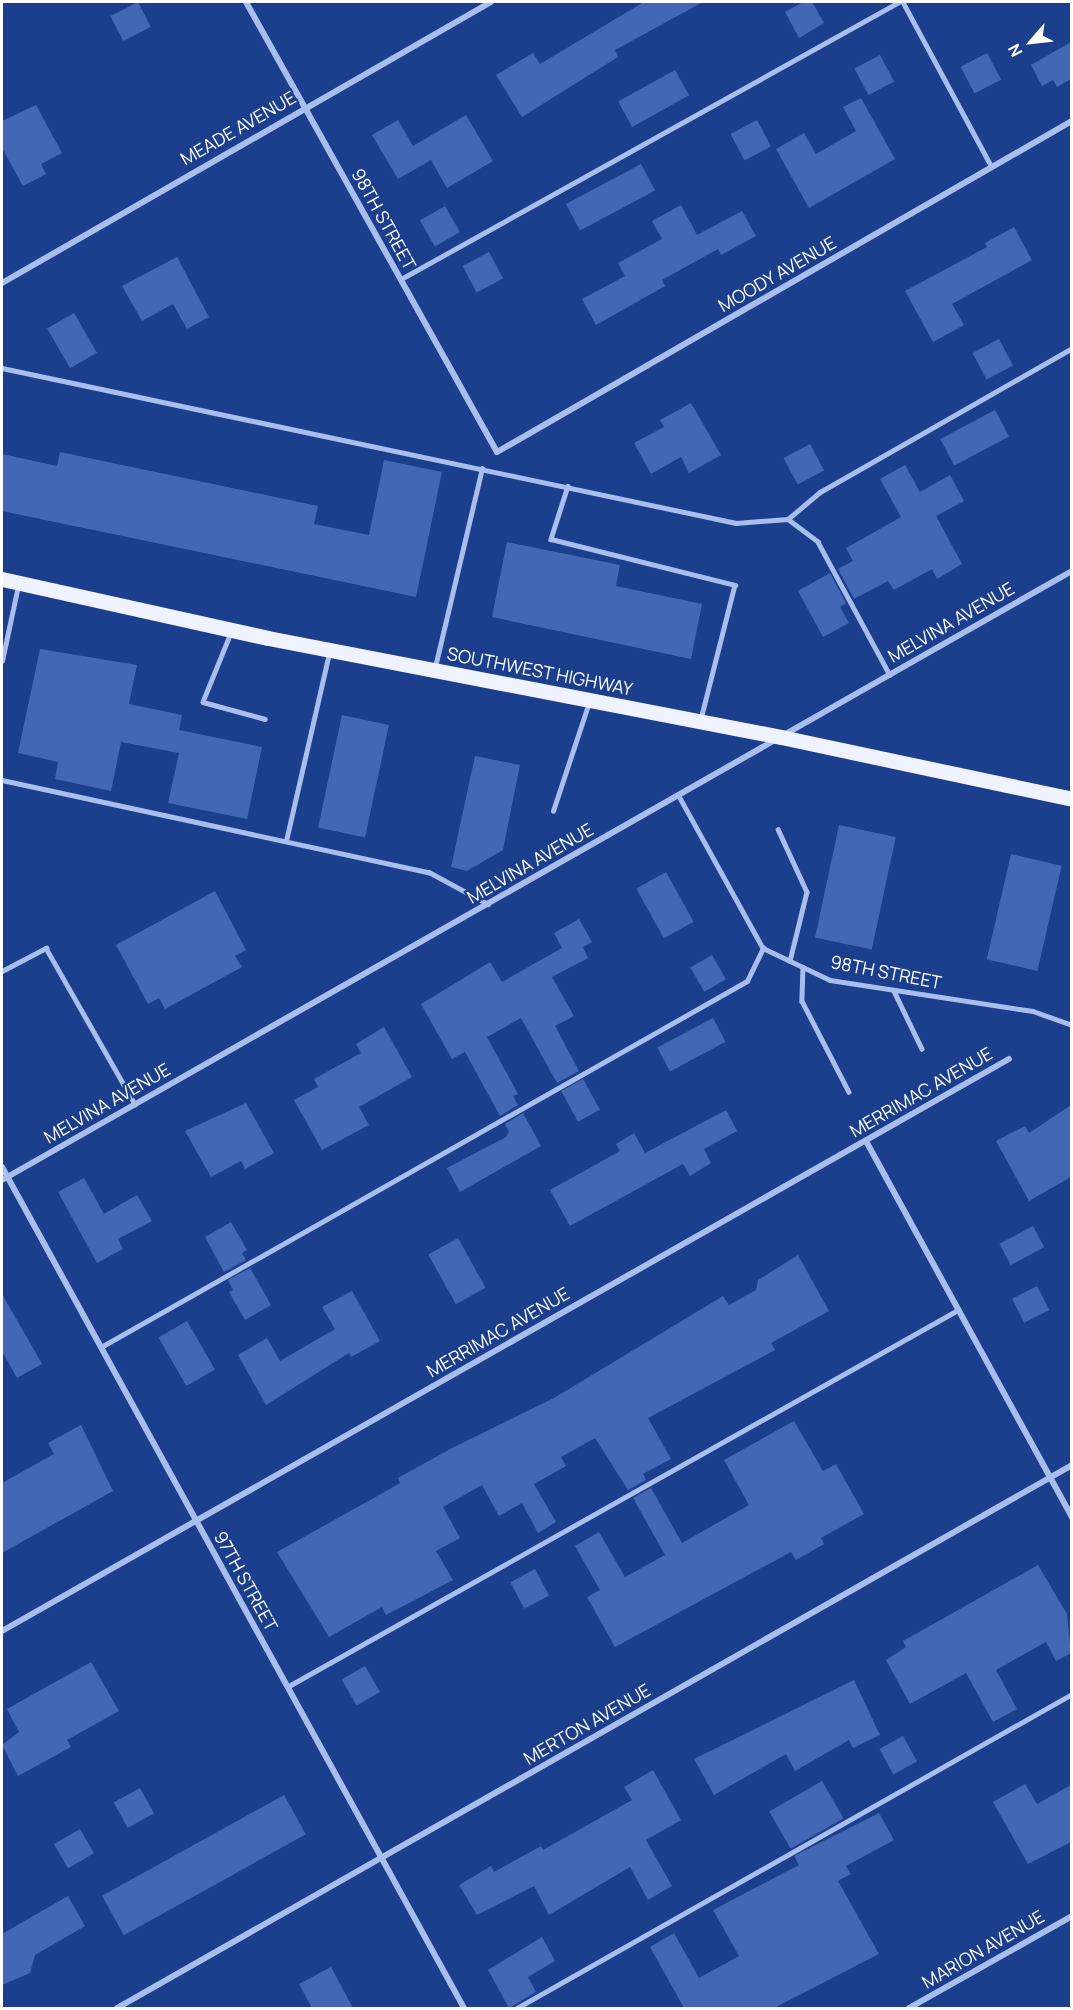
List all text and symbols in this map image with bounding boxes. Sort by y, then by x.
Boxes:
north arrow [1001,12,1061,72]
text: N [1003,40,1028,61]
street label: MEADE AVENUE [177,86,299,170]
street label: 98TH STREET [347,164,421,274]
street label: MOODY AVENUE [714,231,840,317]
street label: MELVINA AVENUE [884,577,1018,667]
street label: SOUTHWEST HIGHWAY [445,642,635,700]
street label: MELVINA AVENUE [463,818,597,908]
street label: 98TH STREET [829,951,943,993]
street label: MERRIMAC AVENUE [846,1042,996,1142]
street label: MELVINA AVENUE [40,1058,174,1148]
street label: MERRIMAC AVENUE [423,1282,573,1382]
street label: 97TH STREET [210,1527,282,1635]
street label: MERTON AVENUE [520,1679,654,1769]
street label: MARION AVENUE [918,1905,1048,1993]

